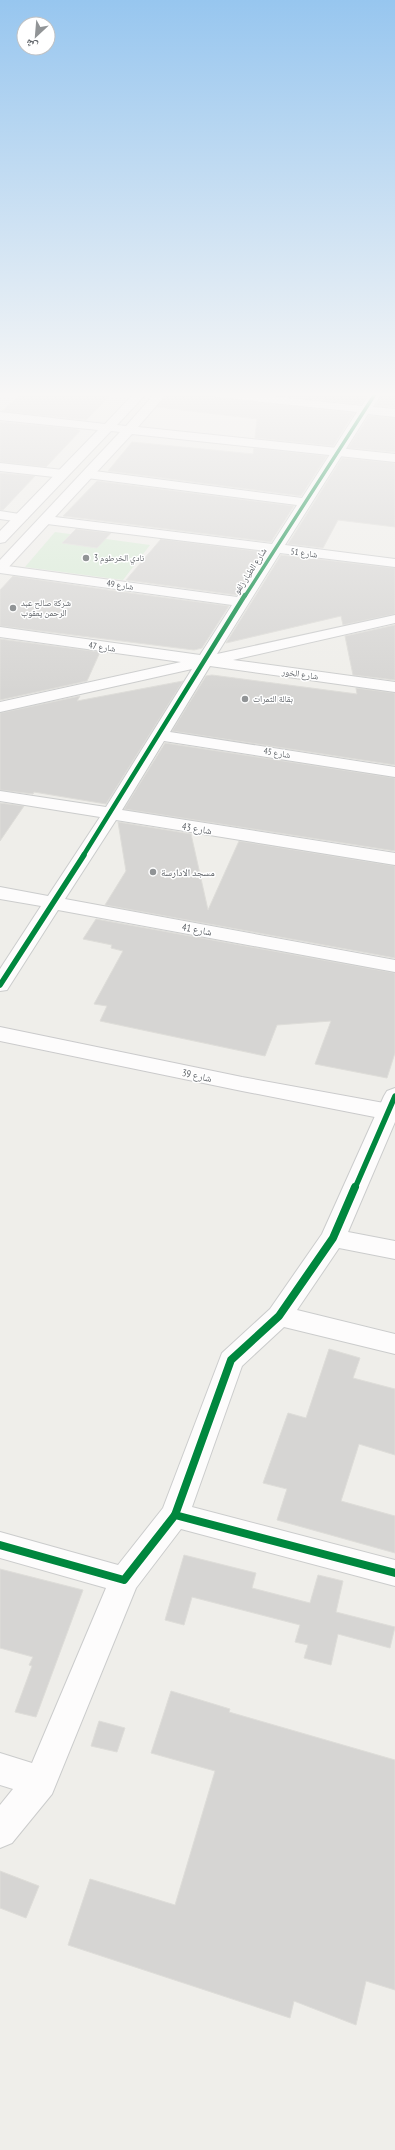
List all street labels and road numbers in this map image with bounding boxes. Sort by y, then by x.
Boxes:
street label: شارع 51 [290,545,318,561]
street label: شارع الطيار زلفو [231,546,269,596]
street label: شارع 49 [106,577,134,593]
street label: شارع 47 [88,639,116,655]
street label: شارع الخور [280,665,319,683]
street label: شارع 45 [263,745,291,761]
street label: شارع 43 [181,820,213,837]
street label: شارع 41 [181,920,213,939]
street label: شارع 39 [181,1066,213,1085]

